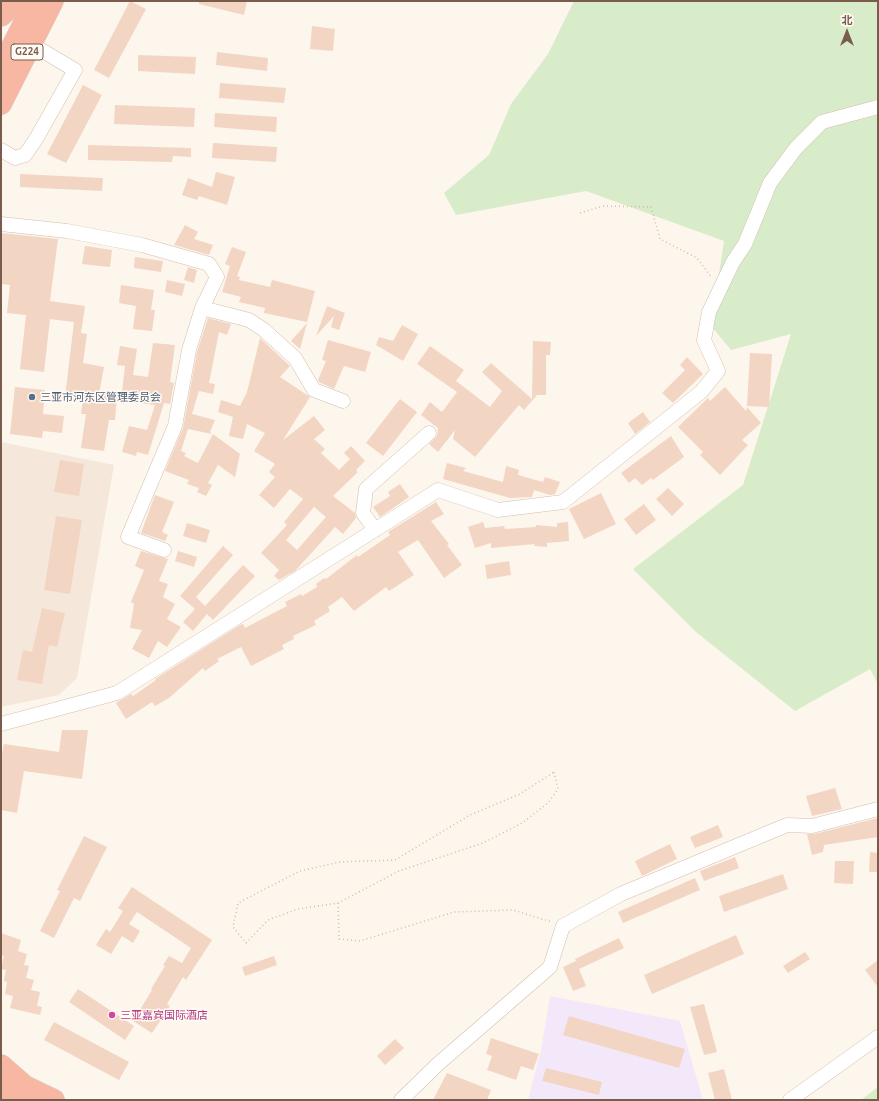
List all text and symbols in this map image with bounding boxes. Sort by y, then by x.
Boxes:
north arrow [827,12,867,52]
text: 北 [842,14,853,26]
road number: G224 [11,44,43,60]
place label: 三亚市河东区管理委员会 [40,390,161,404]
marker: 三亚市河东区管理委员会 [27,392,37,402]
place label: 三亚嘉宾国际酒店 [120,1008,208,1022]
marker: 三亚嘉宾国际酒店 [107,1010,117,1020]

